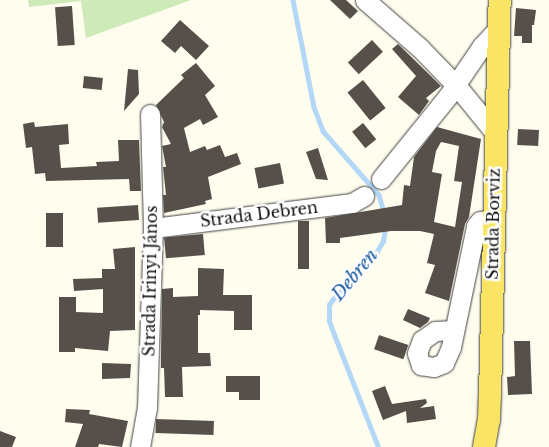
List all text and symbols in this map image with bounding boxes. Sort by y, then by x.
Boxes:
street label: Strada Borviz [482,168,504,280]
street label: Strada Debren [199,197,319,231]
street label: Strada Irinyi János [139,205,161,357]
water label: Debren [327,245,383,305]

